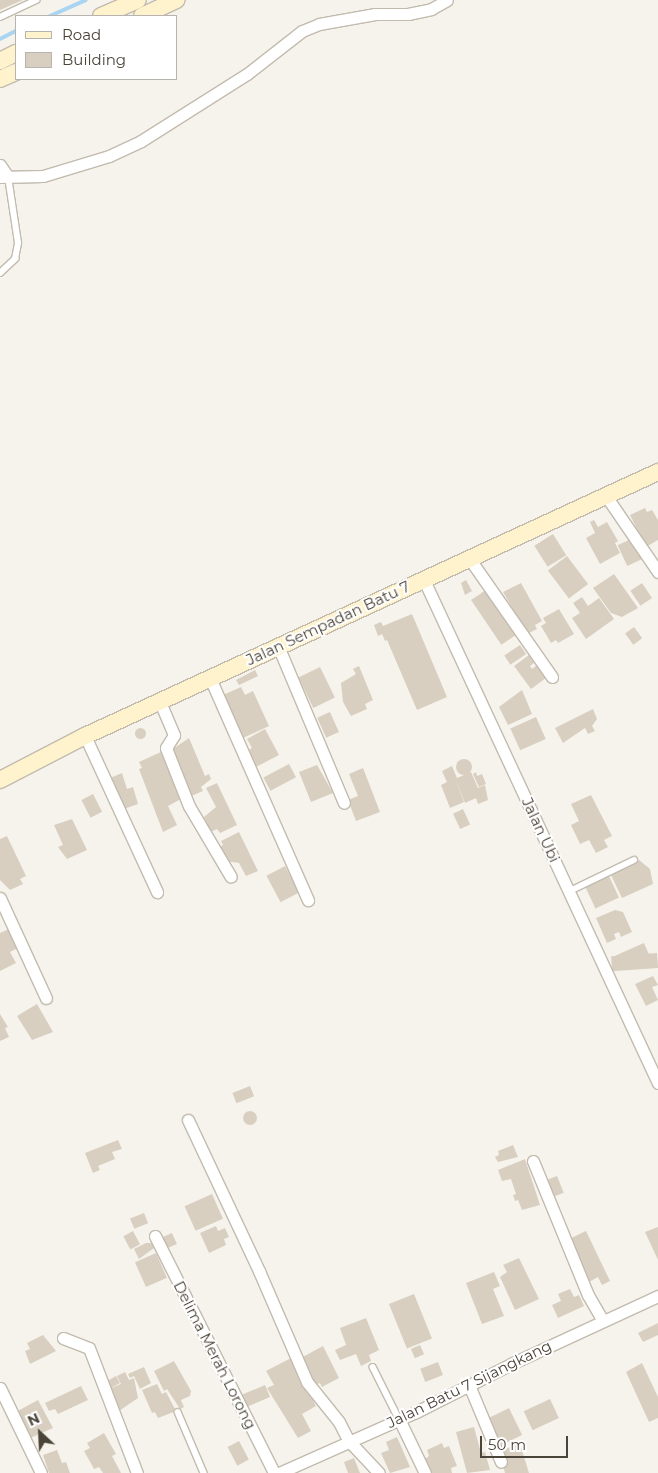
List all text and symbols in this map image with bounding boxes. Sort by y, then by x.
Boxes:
legend [15,15,178,80]
text: Road [62,25,101,44]
text: Building [62,50,126,69]
street label: Jalan Sempadan Batu 7 [243,577,413,669]
street label: Jalan Ubi [518,795,564,865]
street label: Delima Merah Lorong [170,1278,260,1432]
street label: Jalan Batu 7 Sijangkang [384,1336,554,1432]
north arrow [15,1408,65,1458]
text: N [25,1409,43,1430]
scale bar [483,1426,570,1458]
text: 50 m [488,1435,526,1454]

